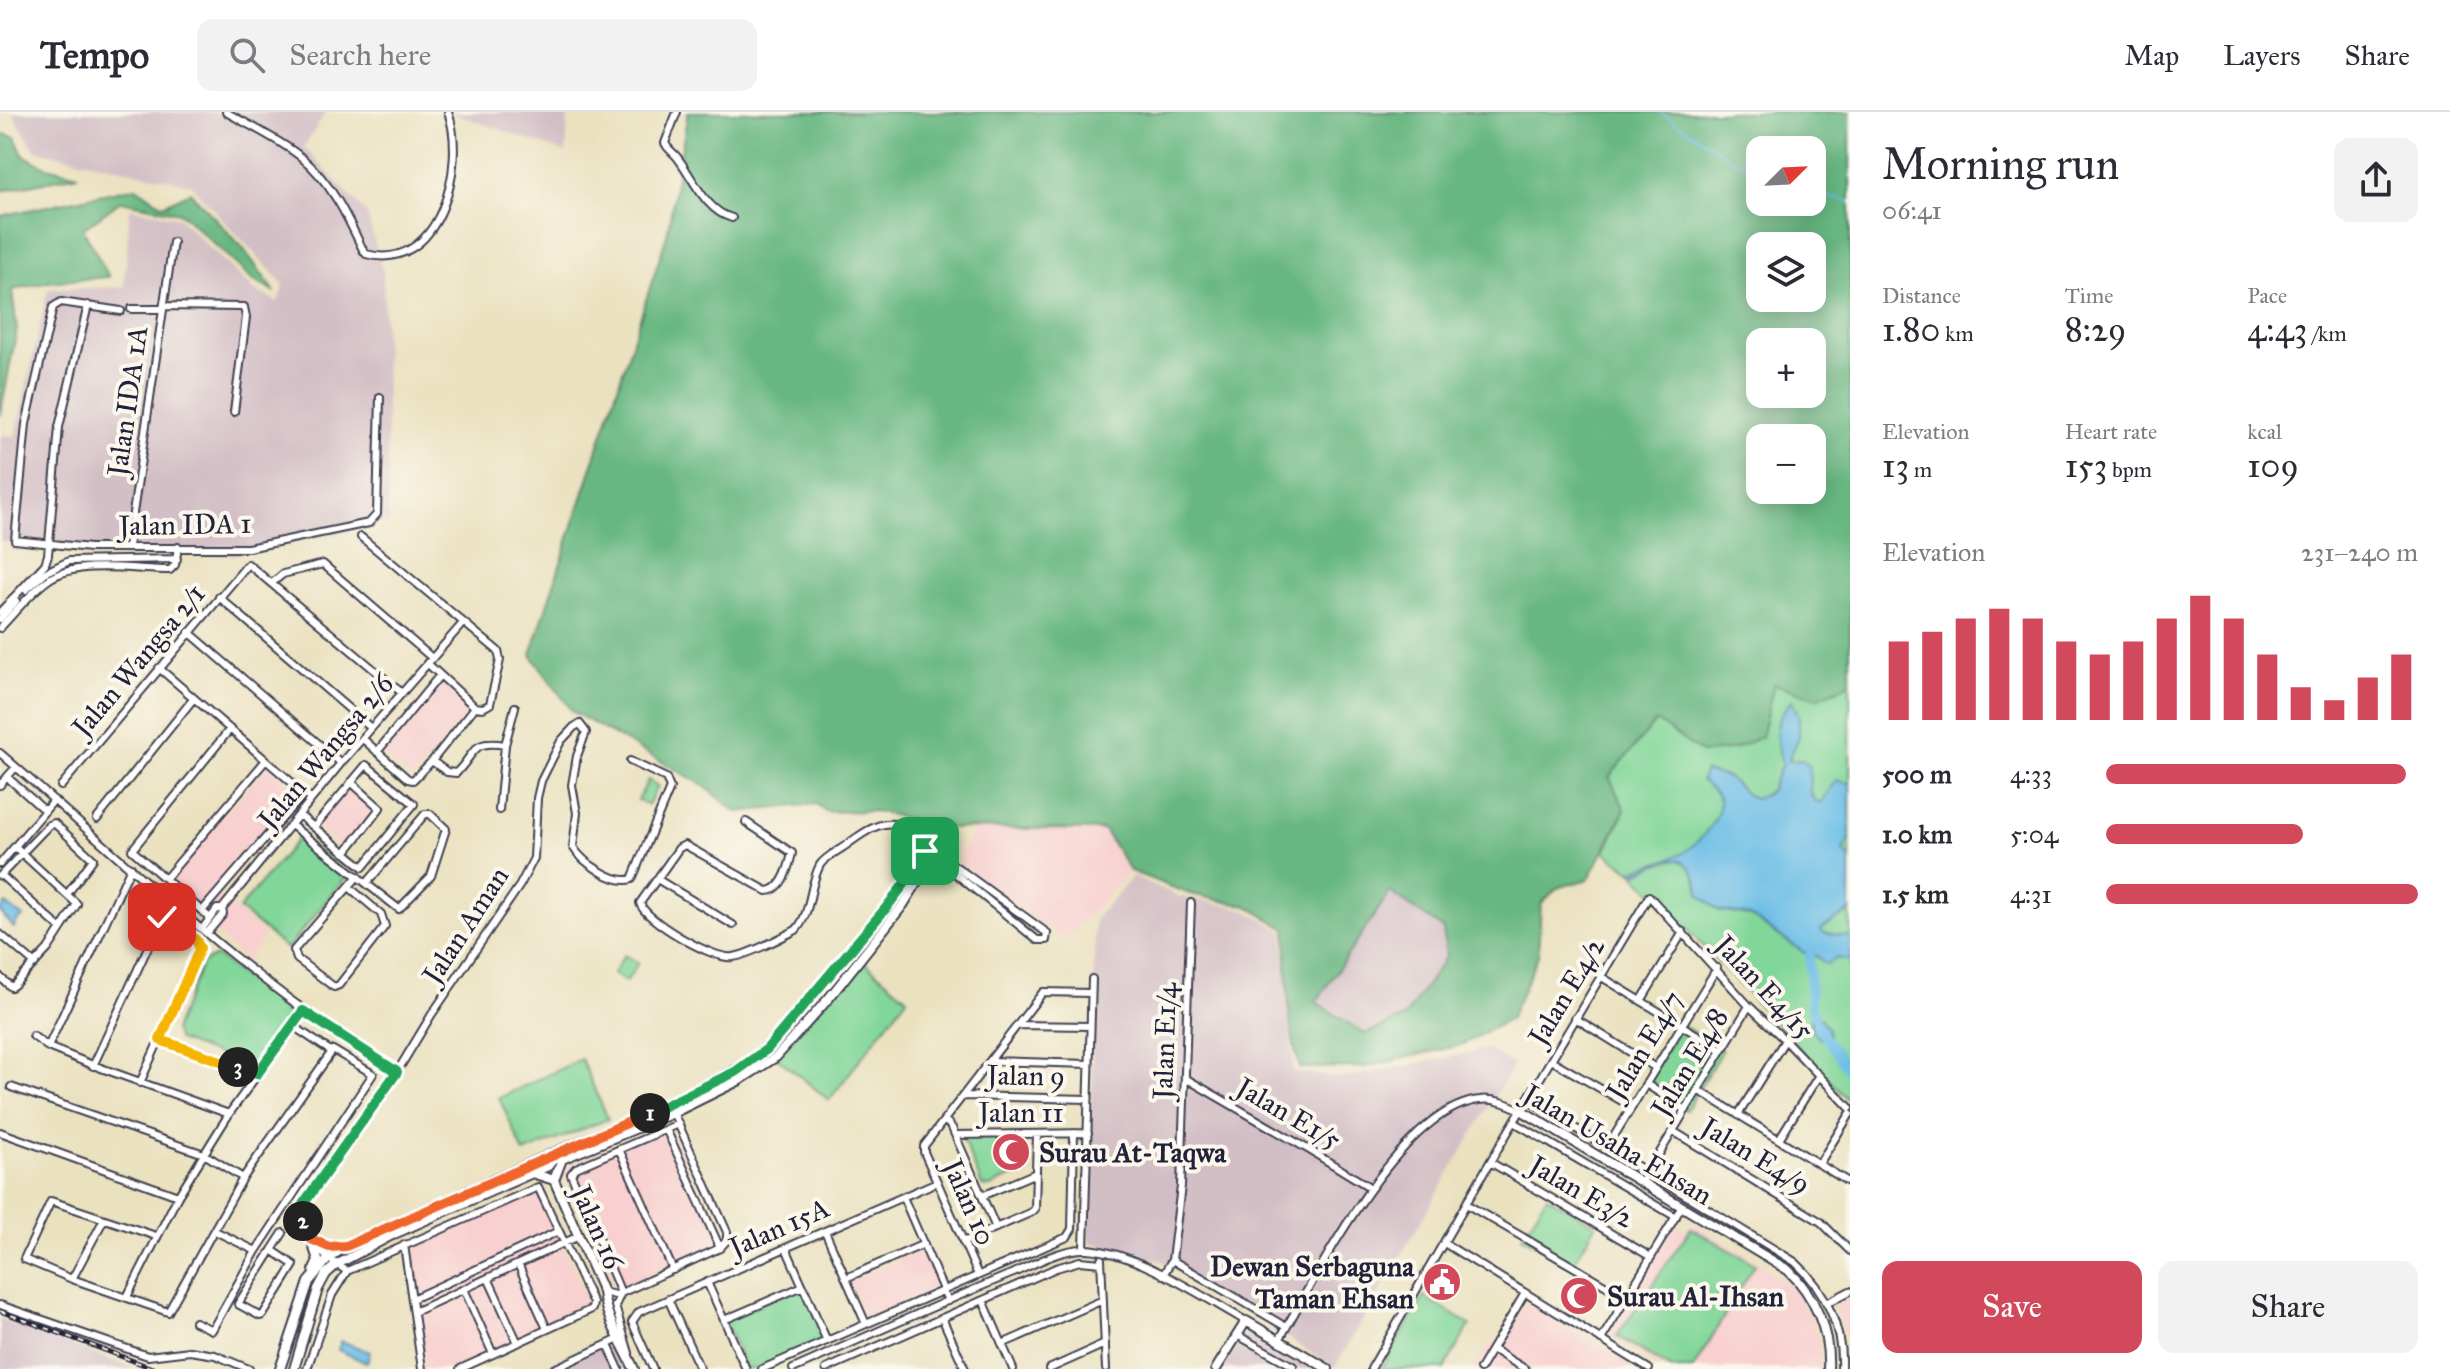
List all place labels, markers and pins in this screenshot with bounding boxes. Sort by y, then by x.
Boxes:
pin [891,817,959,885]
pin [128,883,196,951]
pin: 3 [218,1047,258,1087]
pin: 1 [630,1093,670,1133]
mosque icon: Surau At-Taqwa [990,1131,1032,1173]
place label: Surau At-Taqwa [1039,1135,1227,1170]
pin: 2 [283,1201,323,1241]
place label: Dewan Serbaguna Taman Ehsan [1210,1249,1415,1316]
public building icon: Dewan Serbaguna Taman Ehsan [1421,1261,1463,1303]
mosque icon: Surau Al-Ihsan [1558,1275,1600,1317]
place label: Surau Al-Ihsan [1607,1279,1784,1314]

